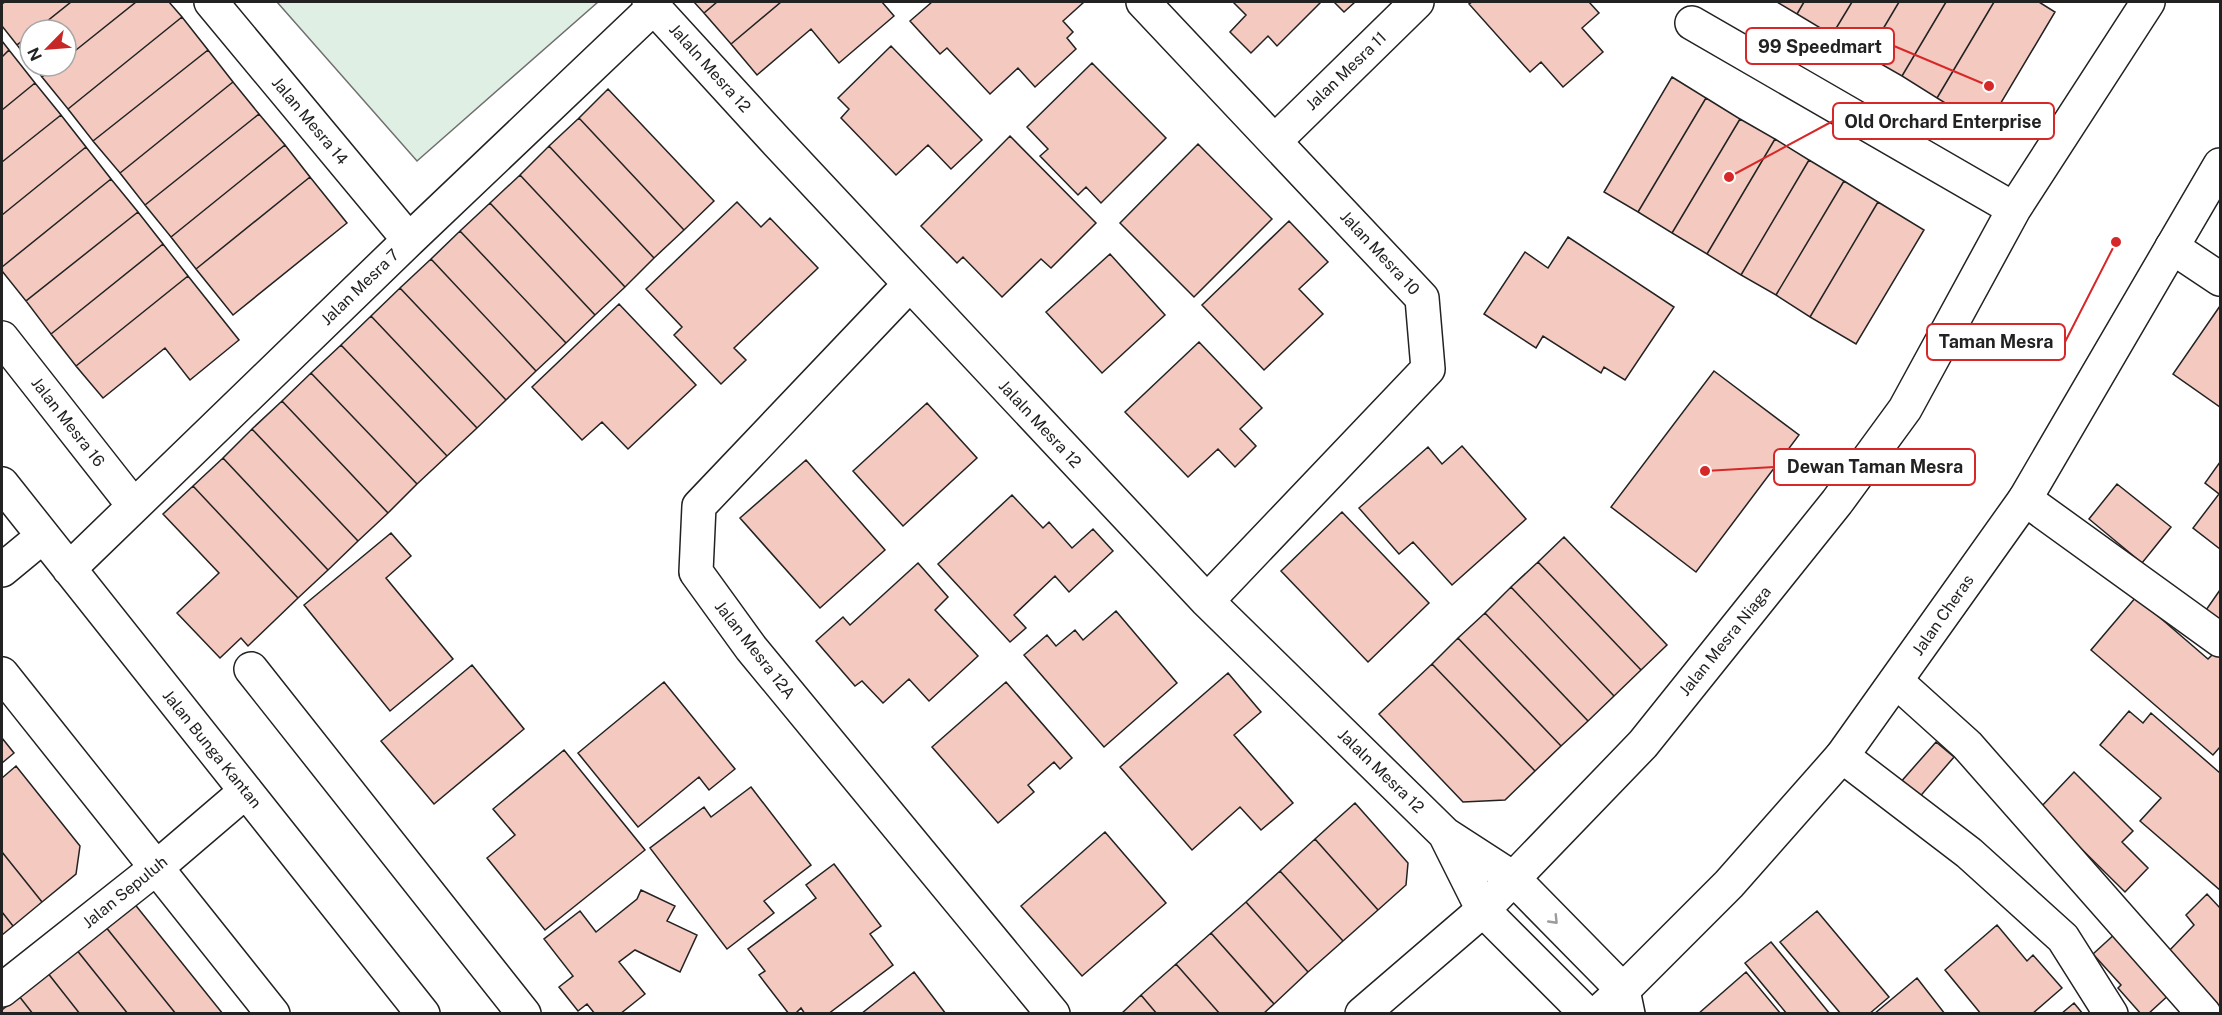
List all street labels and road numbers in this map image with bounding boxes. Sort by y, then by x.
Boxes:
street label: Jalaln Mesra 12 [665,20,755,116]
street label: Jalan Mesra 11 [1302,28,1390,114]
street label: Jalan Mesra 14 [268,73,352,169]
street label: Jalan Mesra 10 [1336,207,1424,299]
street label: Jalan Mesra 7 [317,245,403,329]
street label: Jalan Mesra 16 [27,374,109,470]
street label: Jalaln Mesra 12 [995,376,1085,472]
street label: Jalan Cheras [1908,571,1978,659]
street label: Jalan Mesra Niaga [1675,583,1775,699]
street label: Jalan Mesra 12A [711,597,799,703]
street label: Jalan Bunga Kantan [159,686,265,812]
street label: Jalaln Mesra 12 [1334,725,1428,817]
street label: Jalan Sepuluh [79,852,171,932]

